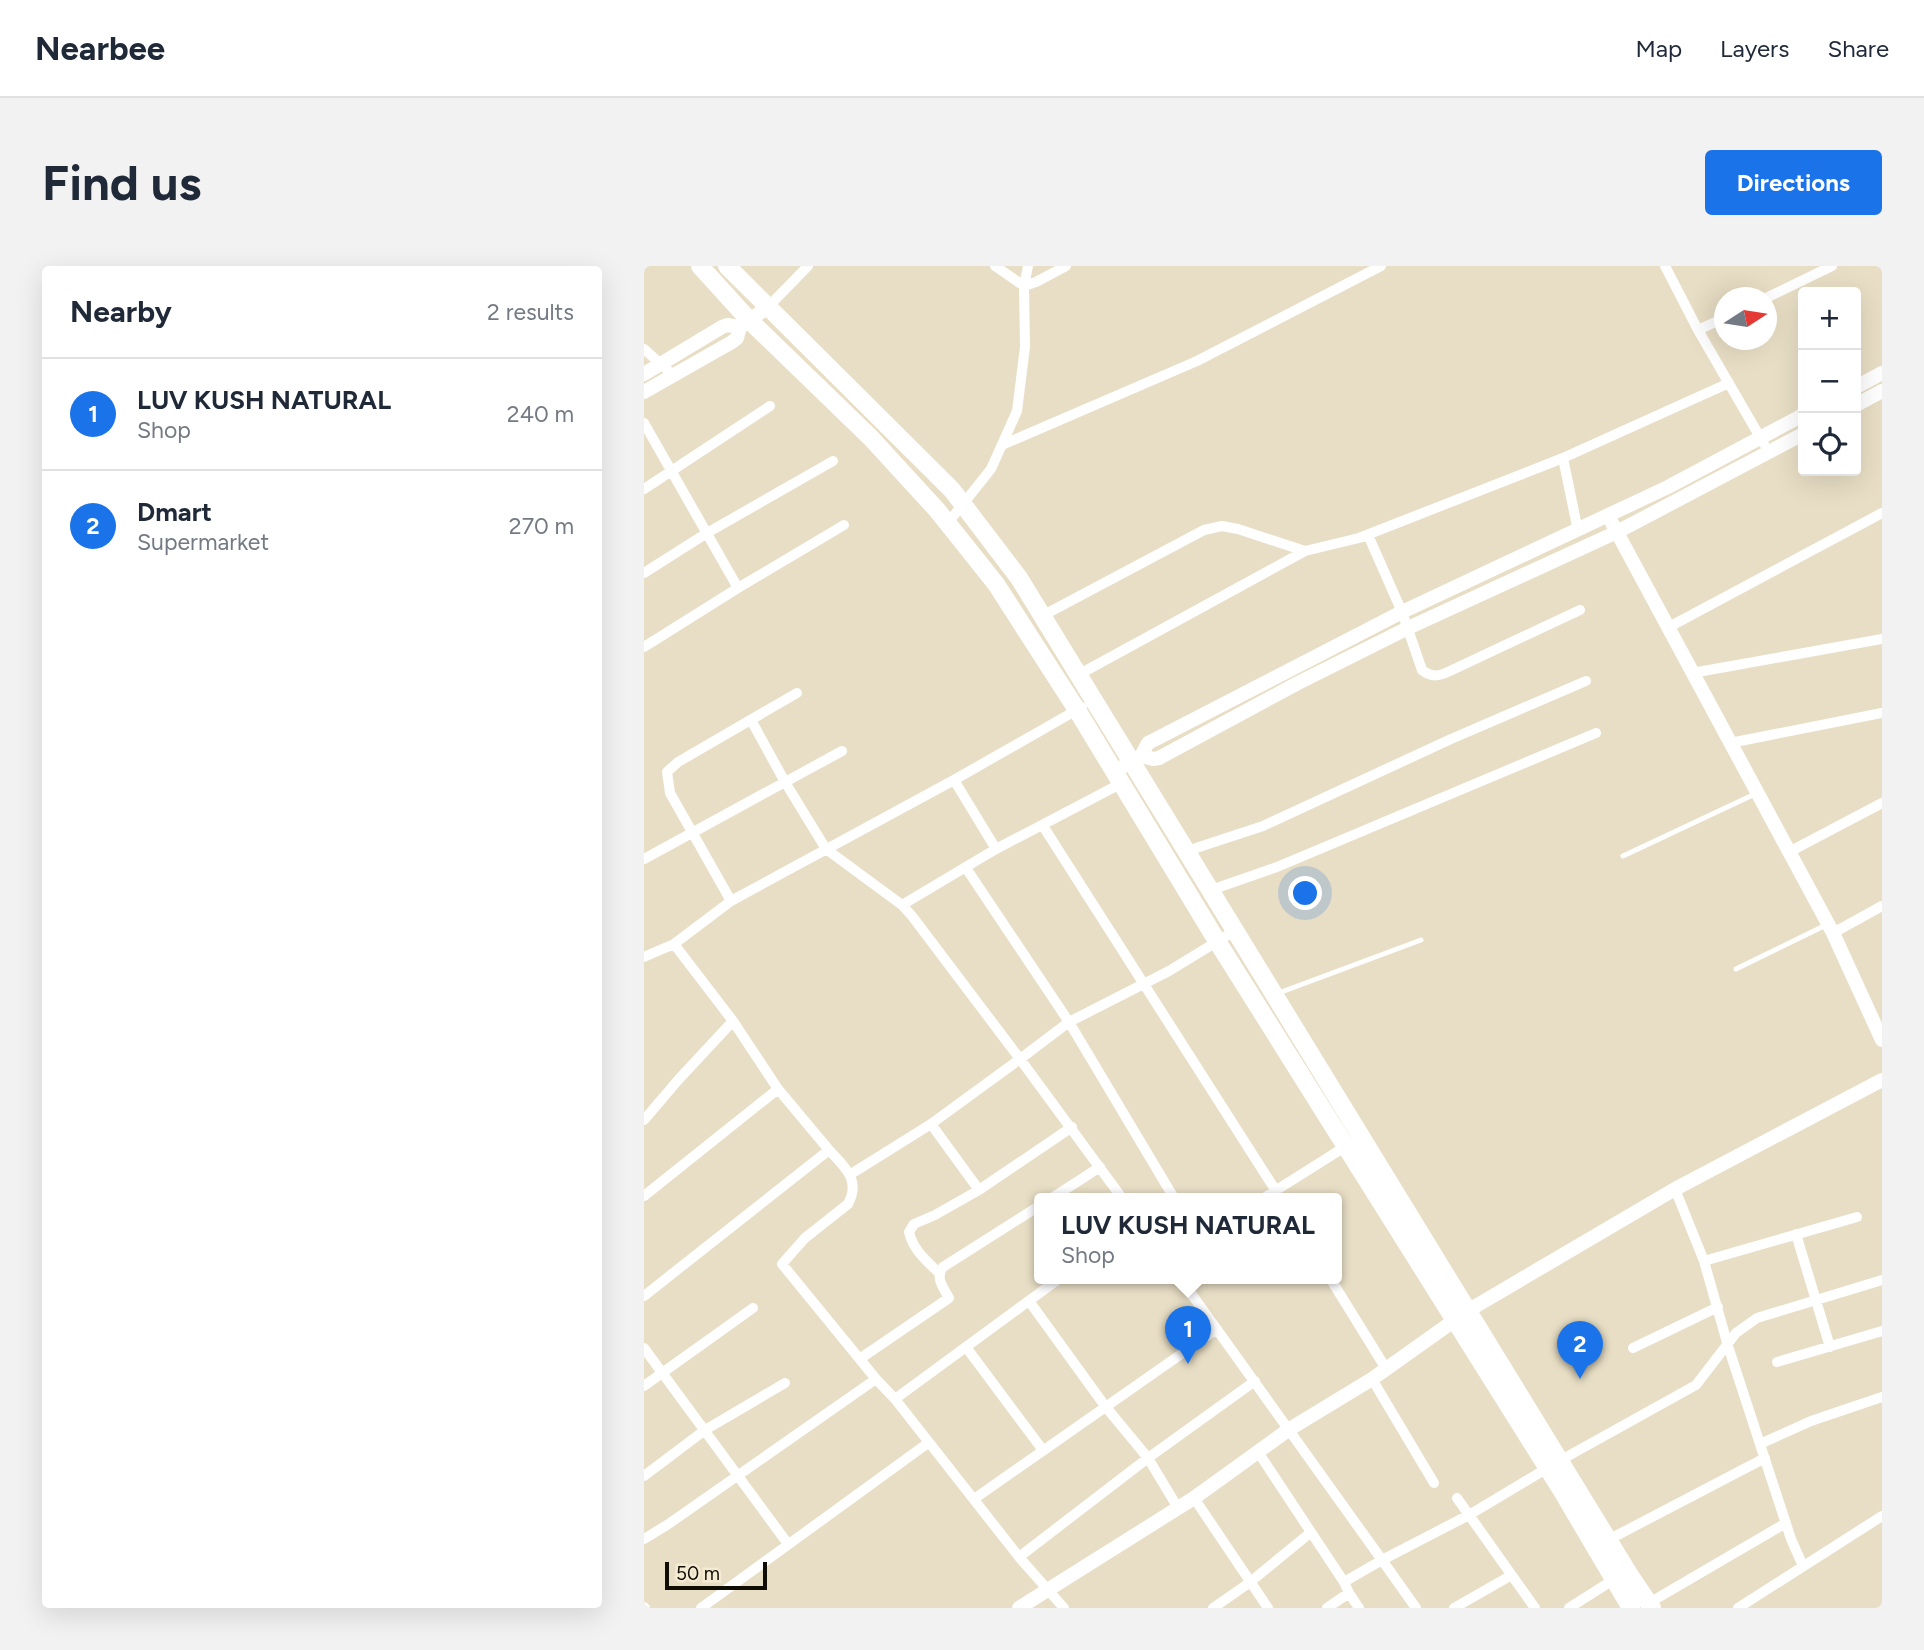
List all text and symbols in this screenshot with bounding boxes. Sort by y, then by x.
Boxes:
text: Nearbee [35,29,165,68]
text: Map [1635,34,1682,63]
text: Layers [1720,34,1789,63]
text: Share [1827,34,1889,63]
button: Directions [1705,150,1882,215]
text: Find us [42,153,201,212]
north arrow [1714,287,1777,350]
map controls [1798,287,1861,476]
button: + [1798,287,1861,350]
text: Nearby [70,293,172,330]
text: 2 results [487,298,574,326]
button: − [1798,350,1861,413]
text: LUV KUSH NATURAL [137,384,391,416]
text: 1 [88,400,98,428]
text: 240 m [507,400,574,428]
button: locate [1798,413,1861,476]
text: Shop [137,416,191,444]
text: Dmart [137,496,212,528]
text: 2 [86,512,100,540]
text: 270 m [509,512,574,540]
text: Supermarket [137,528,269,556]
your location [1288,876,1322,910]
popup [1034,1193,1342,1284]
text: LUV KUSH NATURAL [1061,1209,1315,1241]
text: Shop [1061,1241,1115,1269]
pin: 1 [1165,1306,1211,1364]
pin: 2 [1557,1321,1603,1379]
scale bar [665,1559,766,1591]
text: 50 m [676,1562,720,1585]

